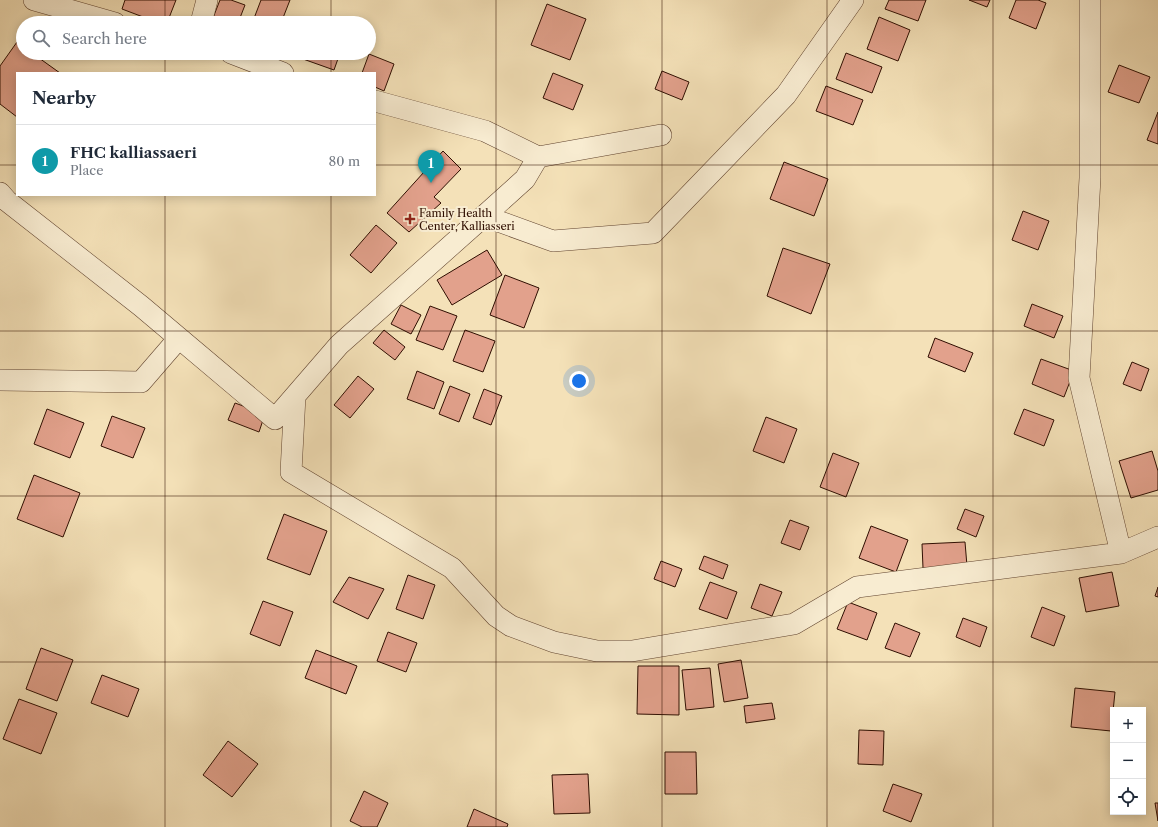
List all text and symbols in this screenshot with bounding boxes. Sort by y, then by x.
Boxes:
search box [16,16,376,60]
icon: search [30,27,52,49]
text: Search here [62,29,147,48]
text: Nearby [32,88,96,108]
text: FHC kalliassaeri [70,143,197,162]
pin: 1 [418,150,444,183]
text: 1 [42,153,48,169]
text: 80 m [328,153,360,169]
text: Place [70,162,103,178]
place label: Family Health Center, Kalliasseri [419,206,515,233]
marker: Family Health Center, Kalliasseri [404,213,416,225]
your location [569,371,589,391]
map controls [1110,707,1146,815]
button: + [1110,707,1146,743]
button: − [1110,743,1146,779]
button: locate [1110,779,1146,815]

